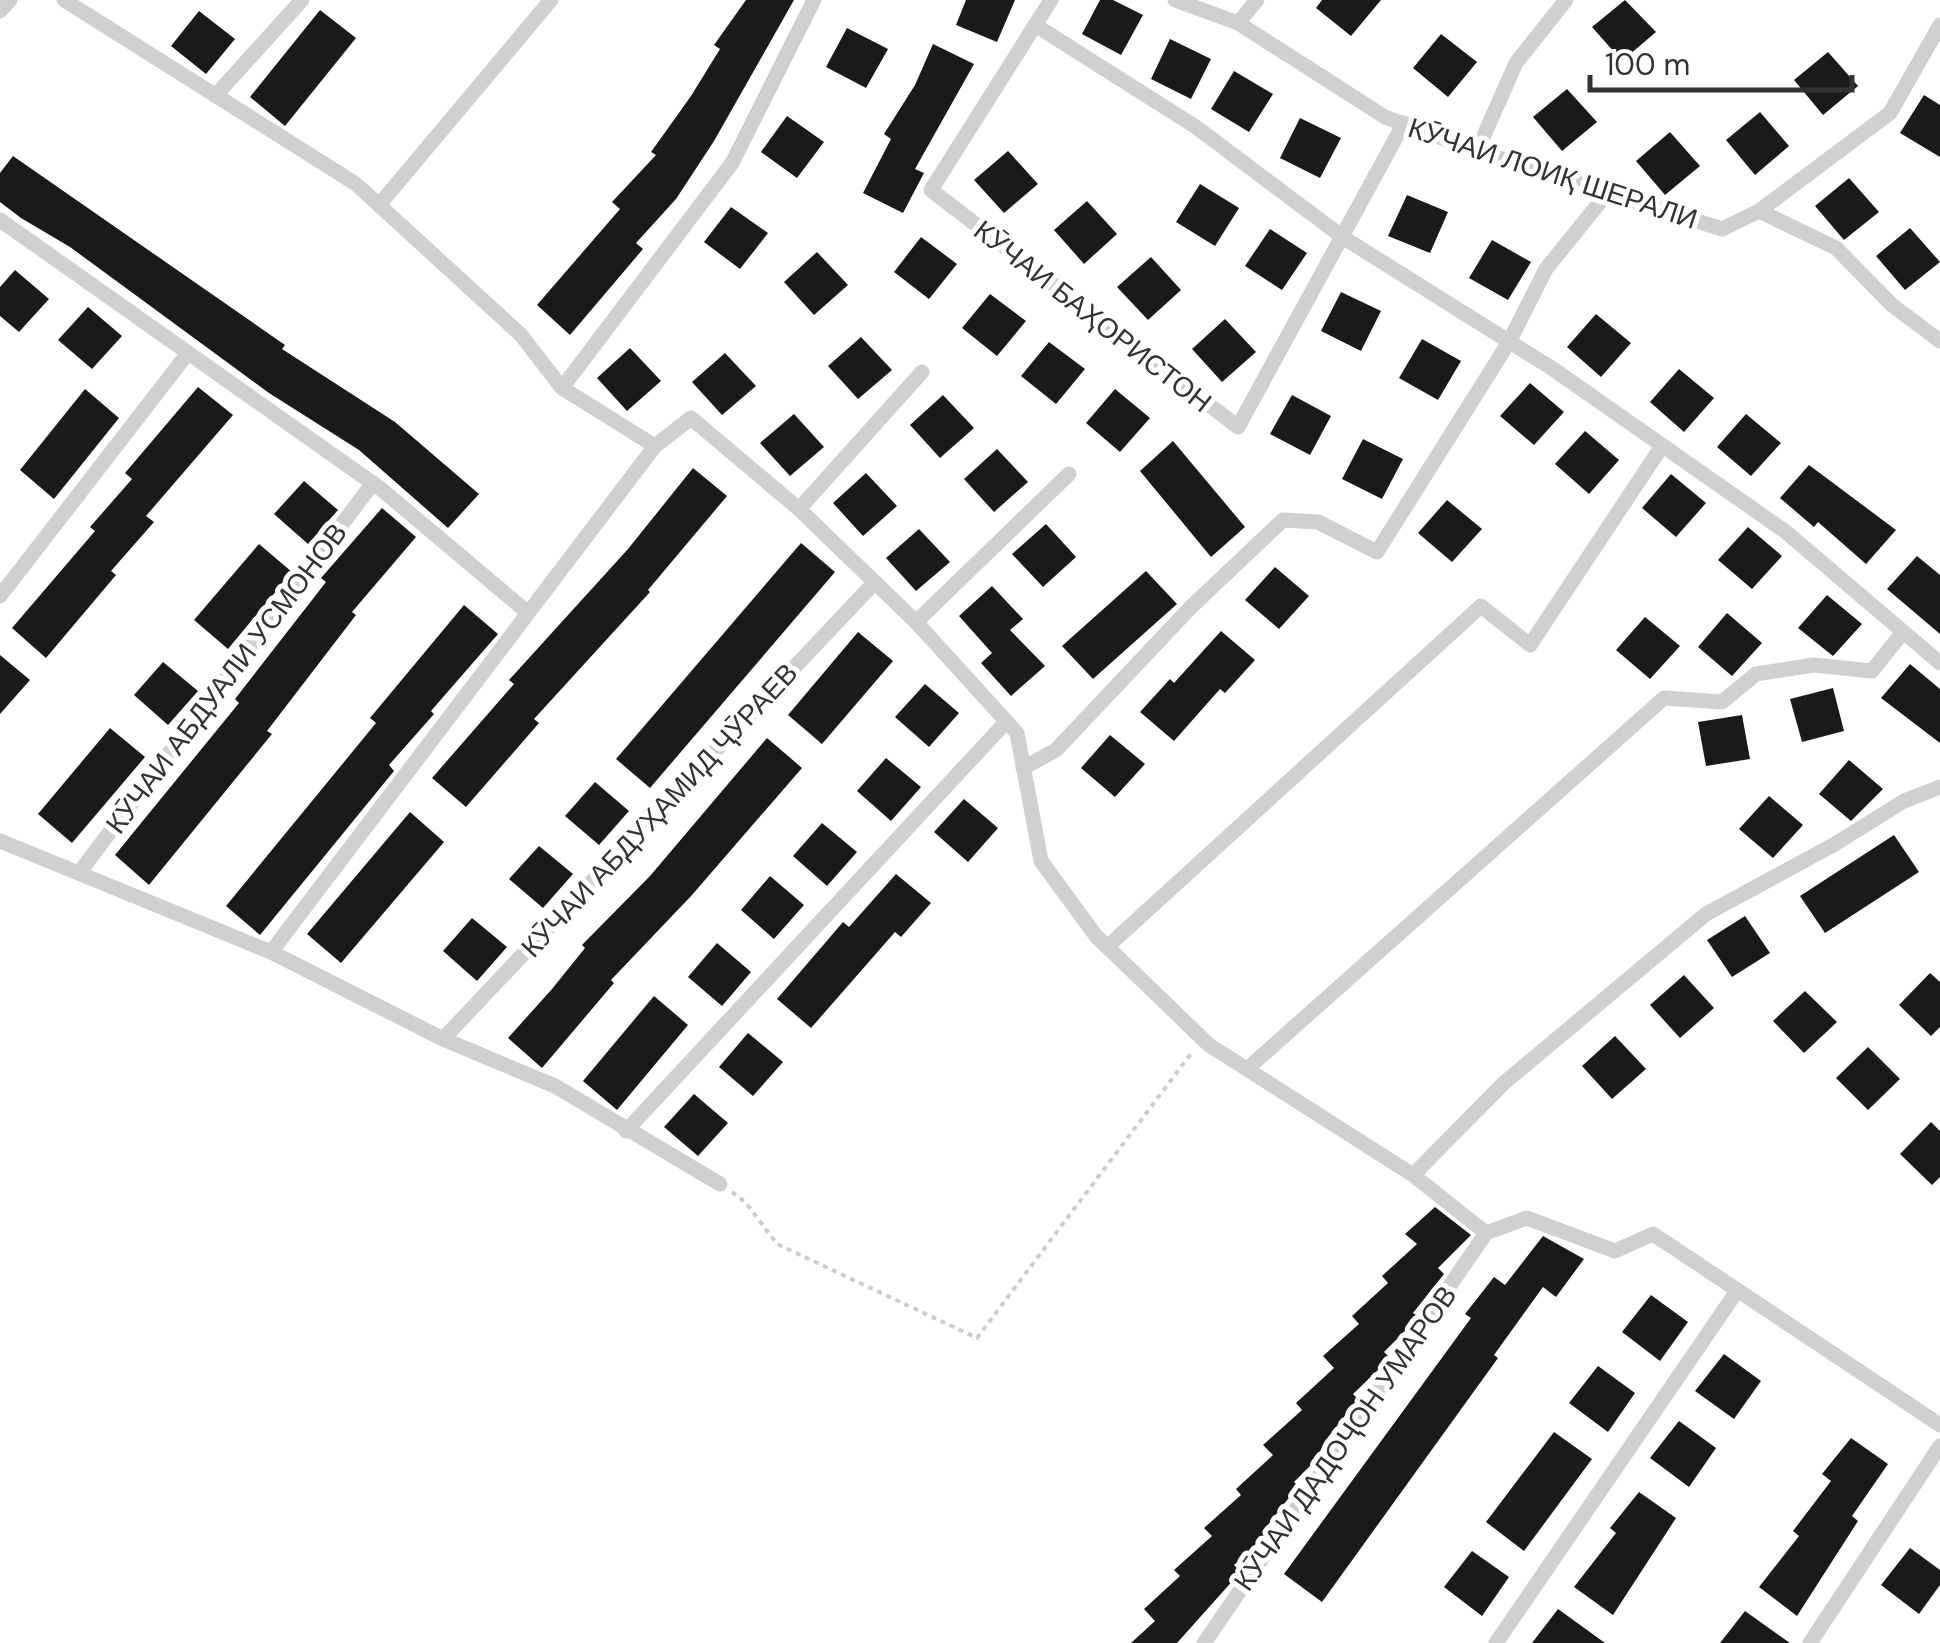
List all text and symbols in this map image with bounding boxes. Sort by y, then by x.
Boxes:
scale bar [1590,30,1852,92]
text: 100 m [1605,45,1690,84]
street label: КӮЧАИ ЛОИҚ ШЕРАЛИ [1404,109,1702,238]
street label: КӮЧАИ БАҲОРИСТОН [966,212,1219,421]
street label: КӮЧАИ АБДУАЛИ УСМОНОВ [97,515,356,841]
street label: КӮЧАИ АБДУҲАМИД ҶӮРАЕВ [513,655,806,965]
street label: КӮЧАИ ДАДОҶОН УМАРОВ [1226,1278,1465,1598]

